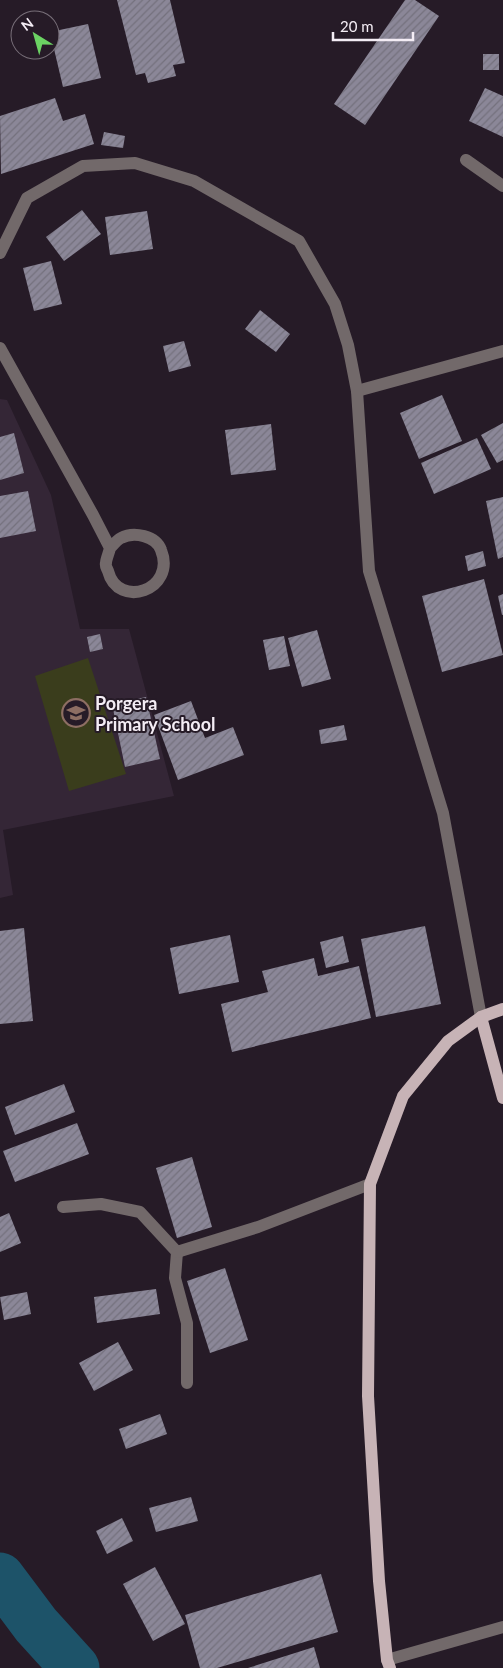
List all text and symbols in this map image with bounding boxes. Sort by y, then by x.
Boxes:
north arrow [10,10,60,60]
scale bar [333,10,413,42]
text: N [17,14,36,34]
text: 20 m [340,17,374,35]
place label: Porgera Primary School [95,692,215,735]
school or university icon: Porgera Primary School [61,698,91,728]

